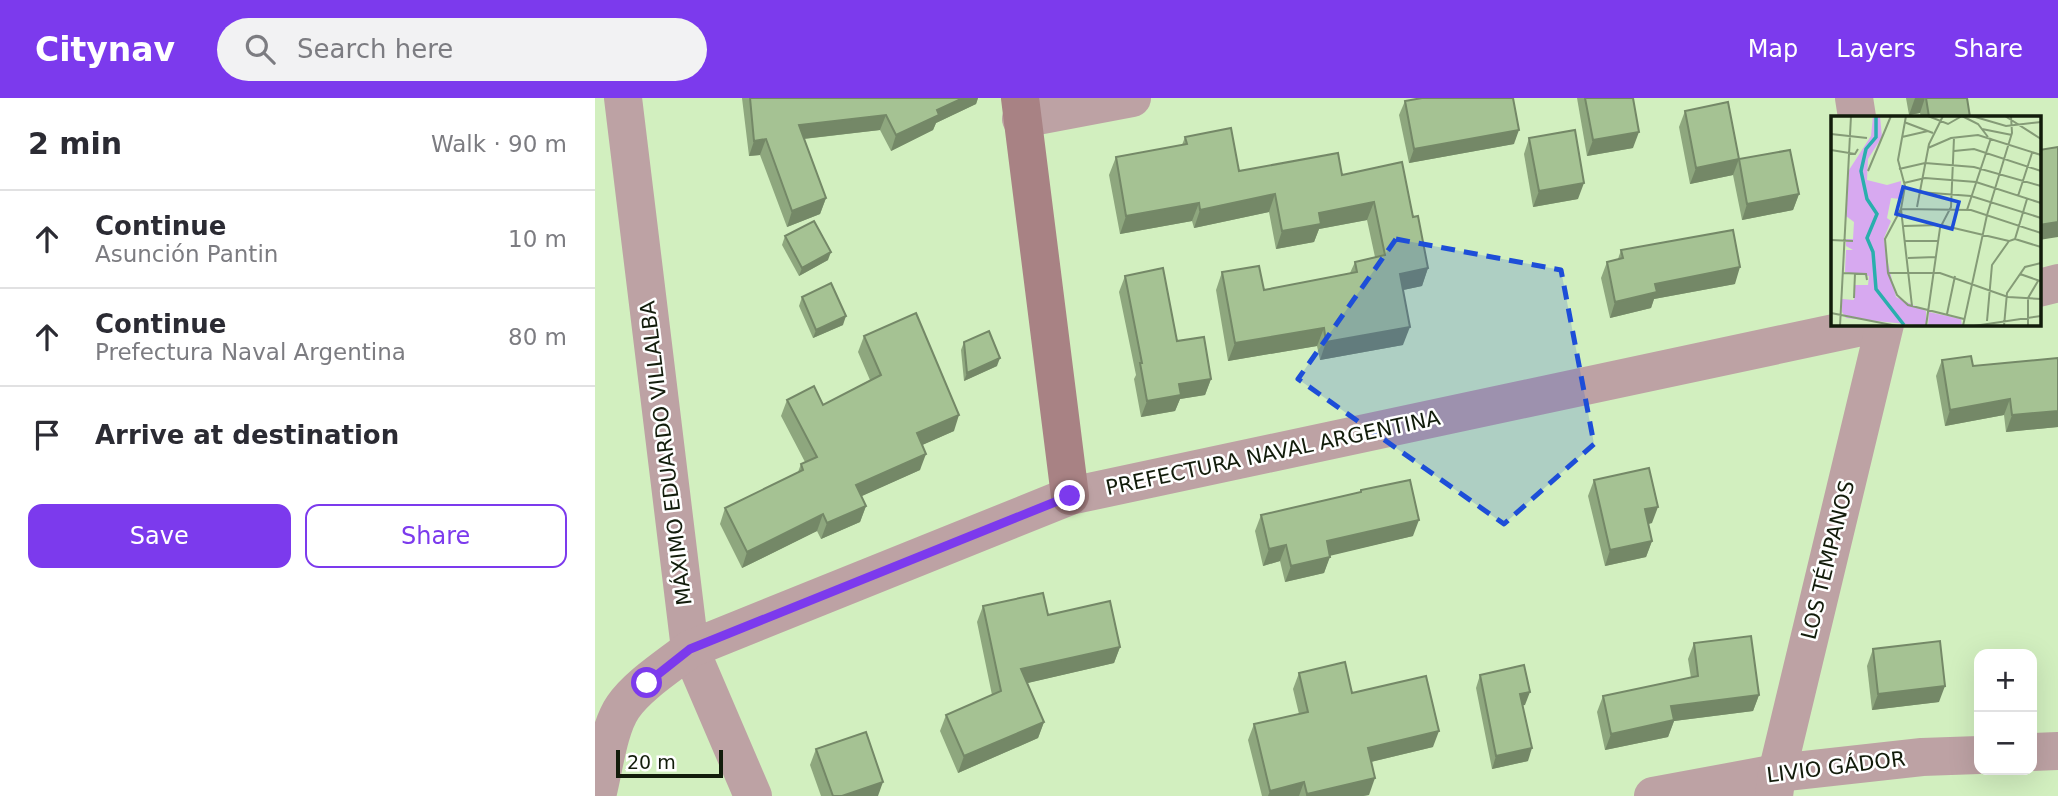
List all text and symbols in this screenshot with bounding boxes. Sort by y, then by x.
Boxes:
search box [217,18,707,81]
text: Citynav [35,30,175,69]
icon: search [241,30,279,68]
text: Search here [297,34,453,64]
text: Map [1748,35,1798,63]
text: Layers [1836,35,1916,63]
text: Share [1954,35,2023,63]
inset map [1831,116,2041,326]
text: 2 min [28,126,122,161]
text: Walk · 90 m [431,131,567,157]
text: Continue [95,211,226,241]
icon: ahead [28,220,66,258]
text: 10 m [508,226,567,252]
text: Asunción Pantin [95,241,278,267]
street label: MÁXIMO EDUARDO VILLALBA [634,299,697,607]
text: Continue [95,309,226,339]
icon: ahead [28,318,66,356]
text: 80 m [508,324,567,350]
text: Prefectura Naval Argentina [95,339,406,365]
street label: PREFECTURA NAVAL ARGENTINA [1104,406,1443,500]
icon: arrive [28,416,66,454]
text: Arrive at destination [95,420,399,450]
street label: LOS TÉMPANOS [1796,478,1859,642]
route end [1054,480,1085,511]
button: Save [28,504,291,568]
button: Share [305,504,567,568]
map controls [1974,649,2037,775]
button: + [1974,649,2037,712]
route start [631,667,662,698]
button: − [1974,712,2037,775]
street label: LIVIO GÁDOR [1765,746,1907,787]
scale bar [616,747,723,779]
text: 20 m [627,751,676,773]

